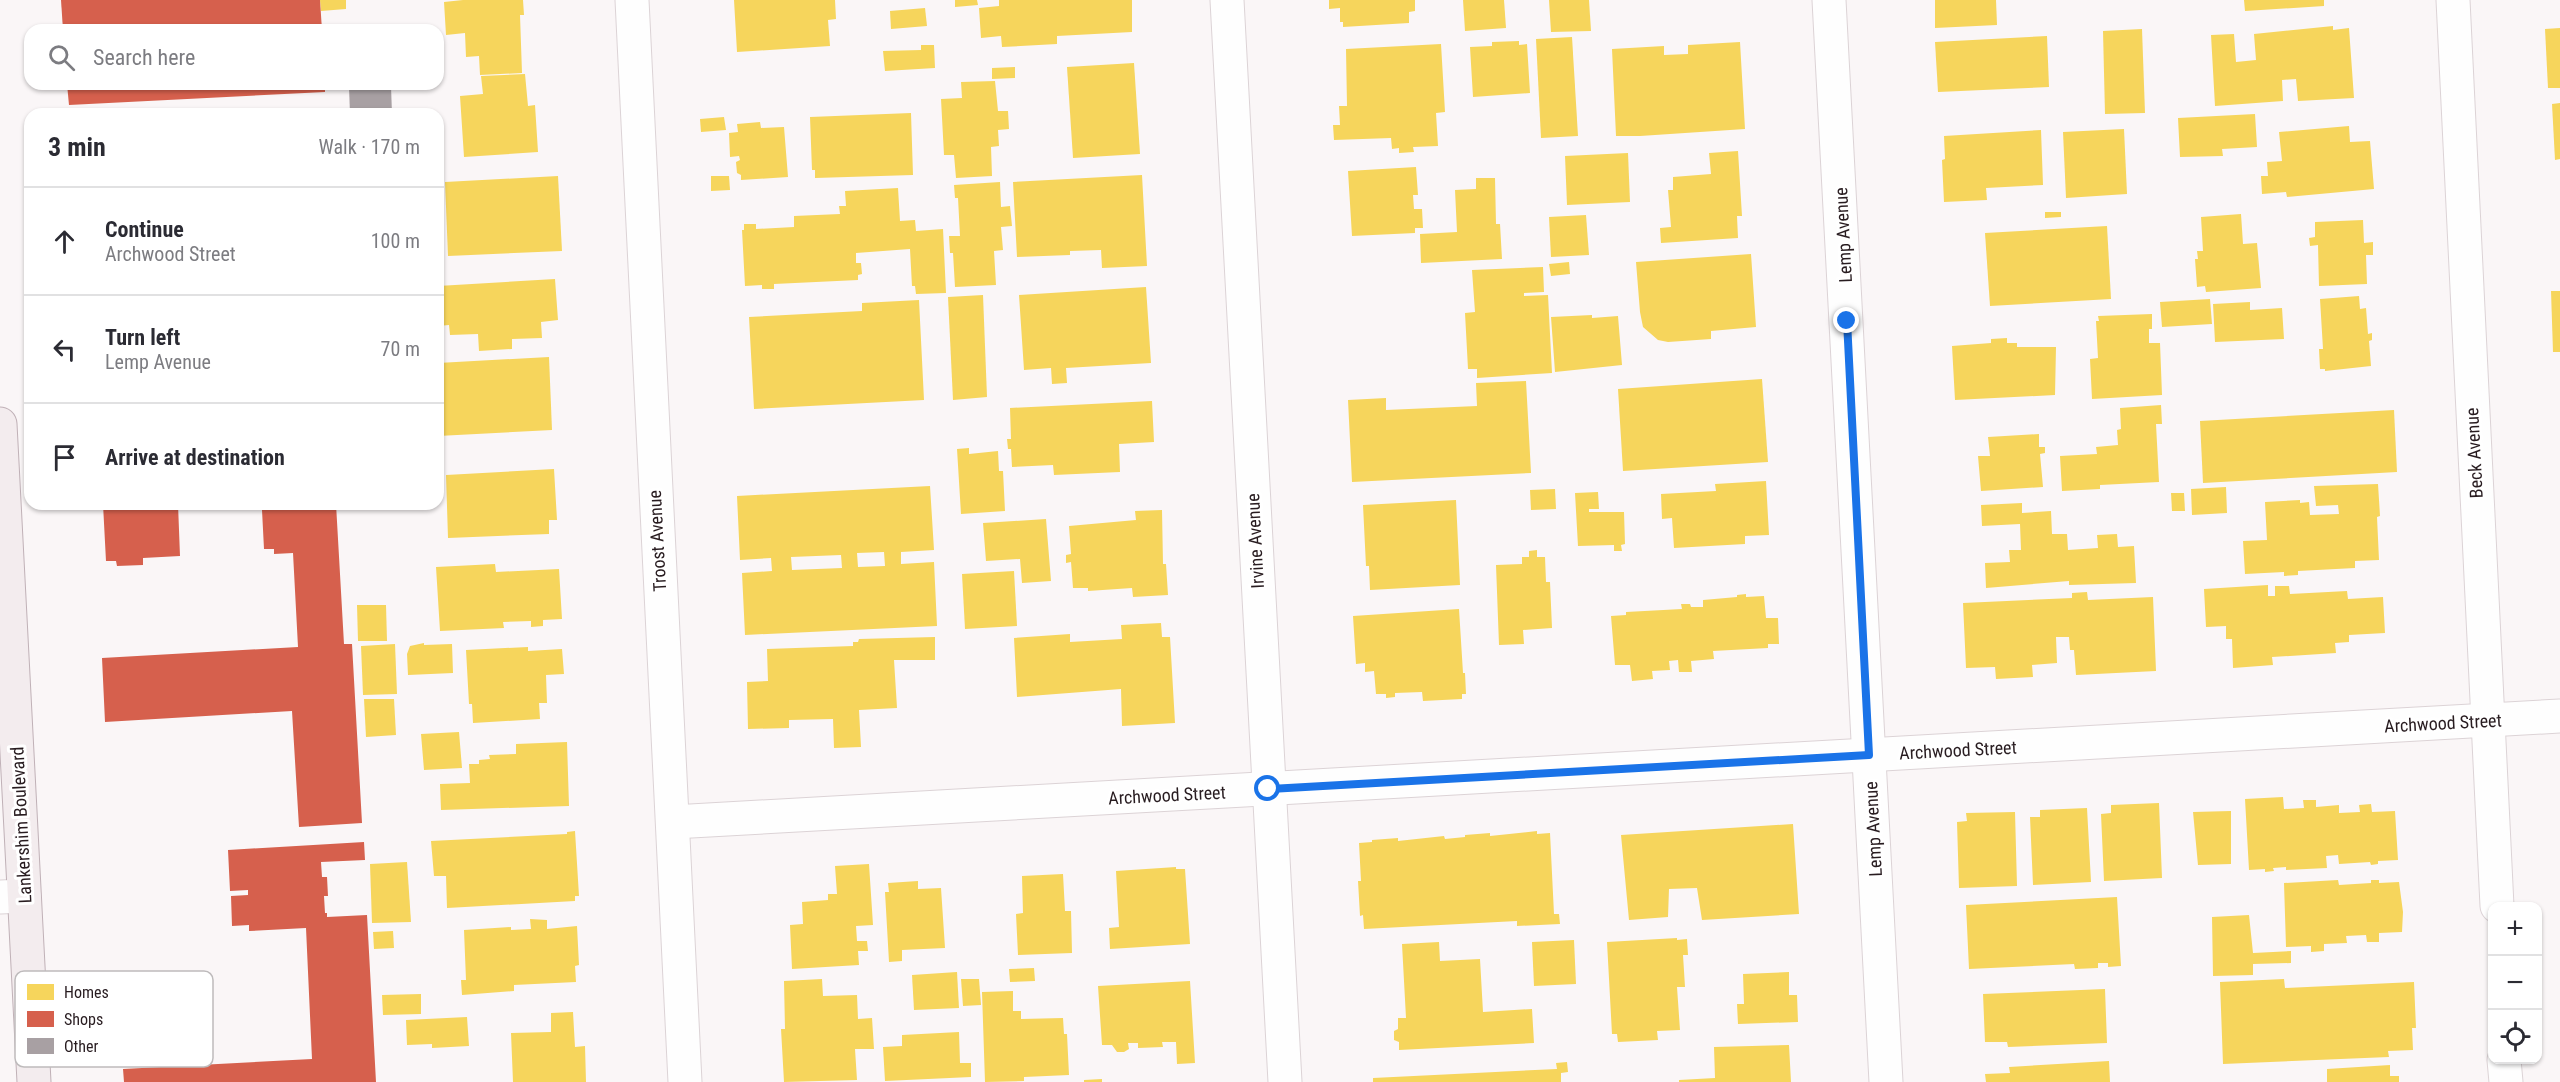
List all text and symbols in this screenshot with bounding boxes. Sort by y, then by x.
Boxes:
search box [24,24,444,90]
icon: search [45,41,78,74]
text: Search here [93,45,195,70]
text: 3 min [48,132,106,162]
text: Walk · 170 m [319,135,420,159]
street label: Lemp Avenue [1830,187,1856,283]
text: Continue [105,217,184,242]
icon: ahead [48,225,81,258]
text: 100 m [371,229,420,253]
text: Archwood Street [105,242,236,266]
route end [1833,307,1859,333]
text: Turn left [105,325,180,350]
icon: left [48,333,81,366]
text: 70 m [381,337,420,361]
text: Lemp Avenue [105,350,211,374]
street label: Beck Avenue [2461,407,2487,499]
icon: arrive [48,441,81,474]
text: Arrive at destination [105,445,285,470]
street label: Troost Avenue [644,490,670,592]
street label: Irvine Avenue [1242,493,1268,589]
street label: Archwood Street [2384,709,2502,737]
street label: Archwood Street [1899,736,2017,764]
street label: Lankershim Boulevard [6,746,36,904]
route start [1254,775,1280,801]
street label: Archwood Street [1108,781,1226,809]
street label: Lemp Avenue [1860,781,1886,877]
map controls [2488,902,2542,1064]
button: + [2488,902,2542,956]
button: − [2488,956,2542,1010]
legend [15,971,213,1067]
text: Homes [64,983,109,1002]
text: Shops [64,1010,103,1029]
button: locate [2488,1010,2542,1064]
text: Other [64,1037,99,1056]

